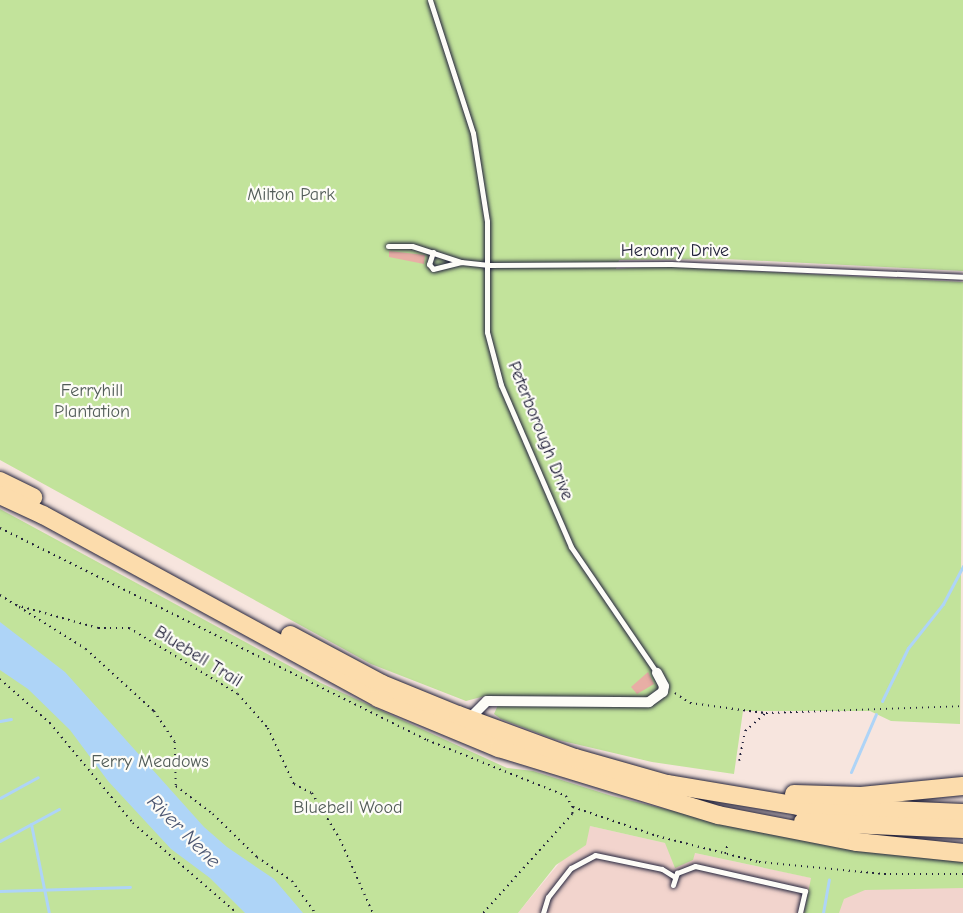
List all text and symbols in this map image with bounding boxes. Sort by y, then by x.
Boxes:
park label: Milton Park [247,184,335,206]
street label: Heronry Drive [621,240,729,262]
street label: Peterborough Drive [502,358,578,504]
park label: Ferryhill Plantation [54,381,130,424]
street label: Bluebell Trail [150,622,246,692]
park label: Ferry Meadows [91,751,209,773]
water label: River Nene [142,789,226,873]
park label: Bluebell Wood [293,797,403,819]

